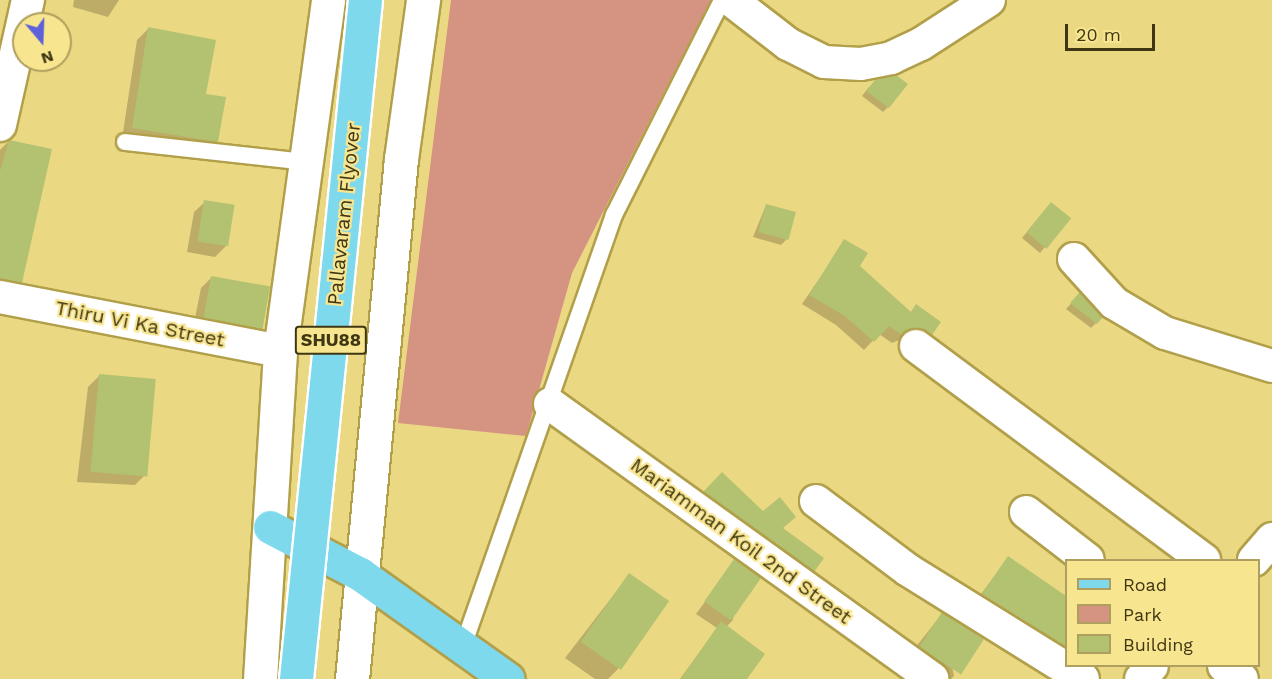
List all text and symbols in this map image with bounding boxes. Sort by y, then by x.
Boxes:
north arrow [12,12,72,72]
scale bar [1068,12,1158,50]
text: 20 m [1076,24,1121,45]
text: N [39,47,56,69]
street label: Pallavaram Flyover [322,121,366,307]
street label: Thiru Vi Ka Street [53,296,227,352]
road number: SHU88 [294,325,368,355]
street label: Mariamman Koil 2nd Street [626,453,856,629]
legend [1065,559,1260,667]
text: Road [1123,574,1167,595]
text: Park [1123,604,1162,625]
text: Building [1123,634,1193,655]

